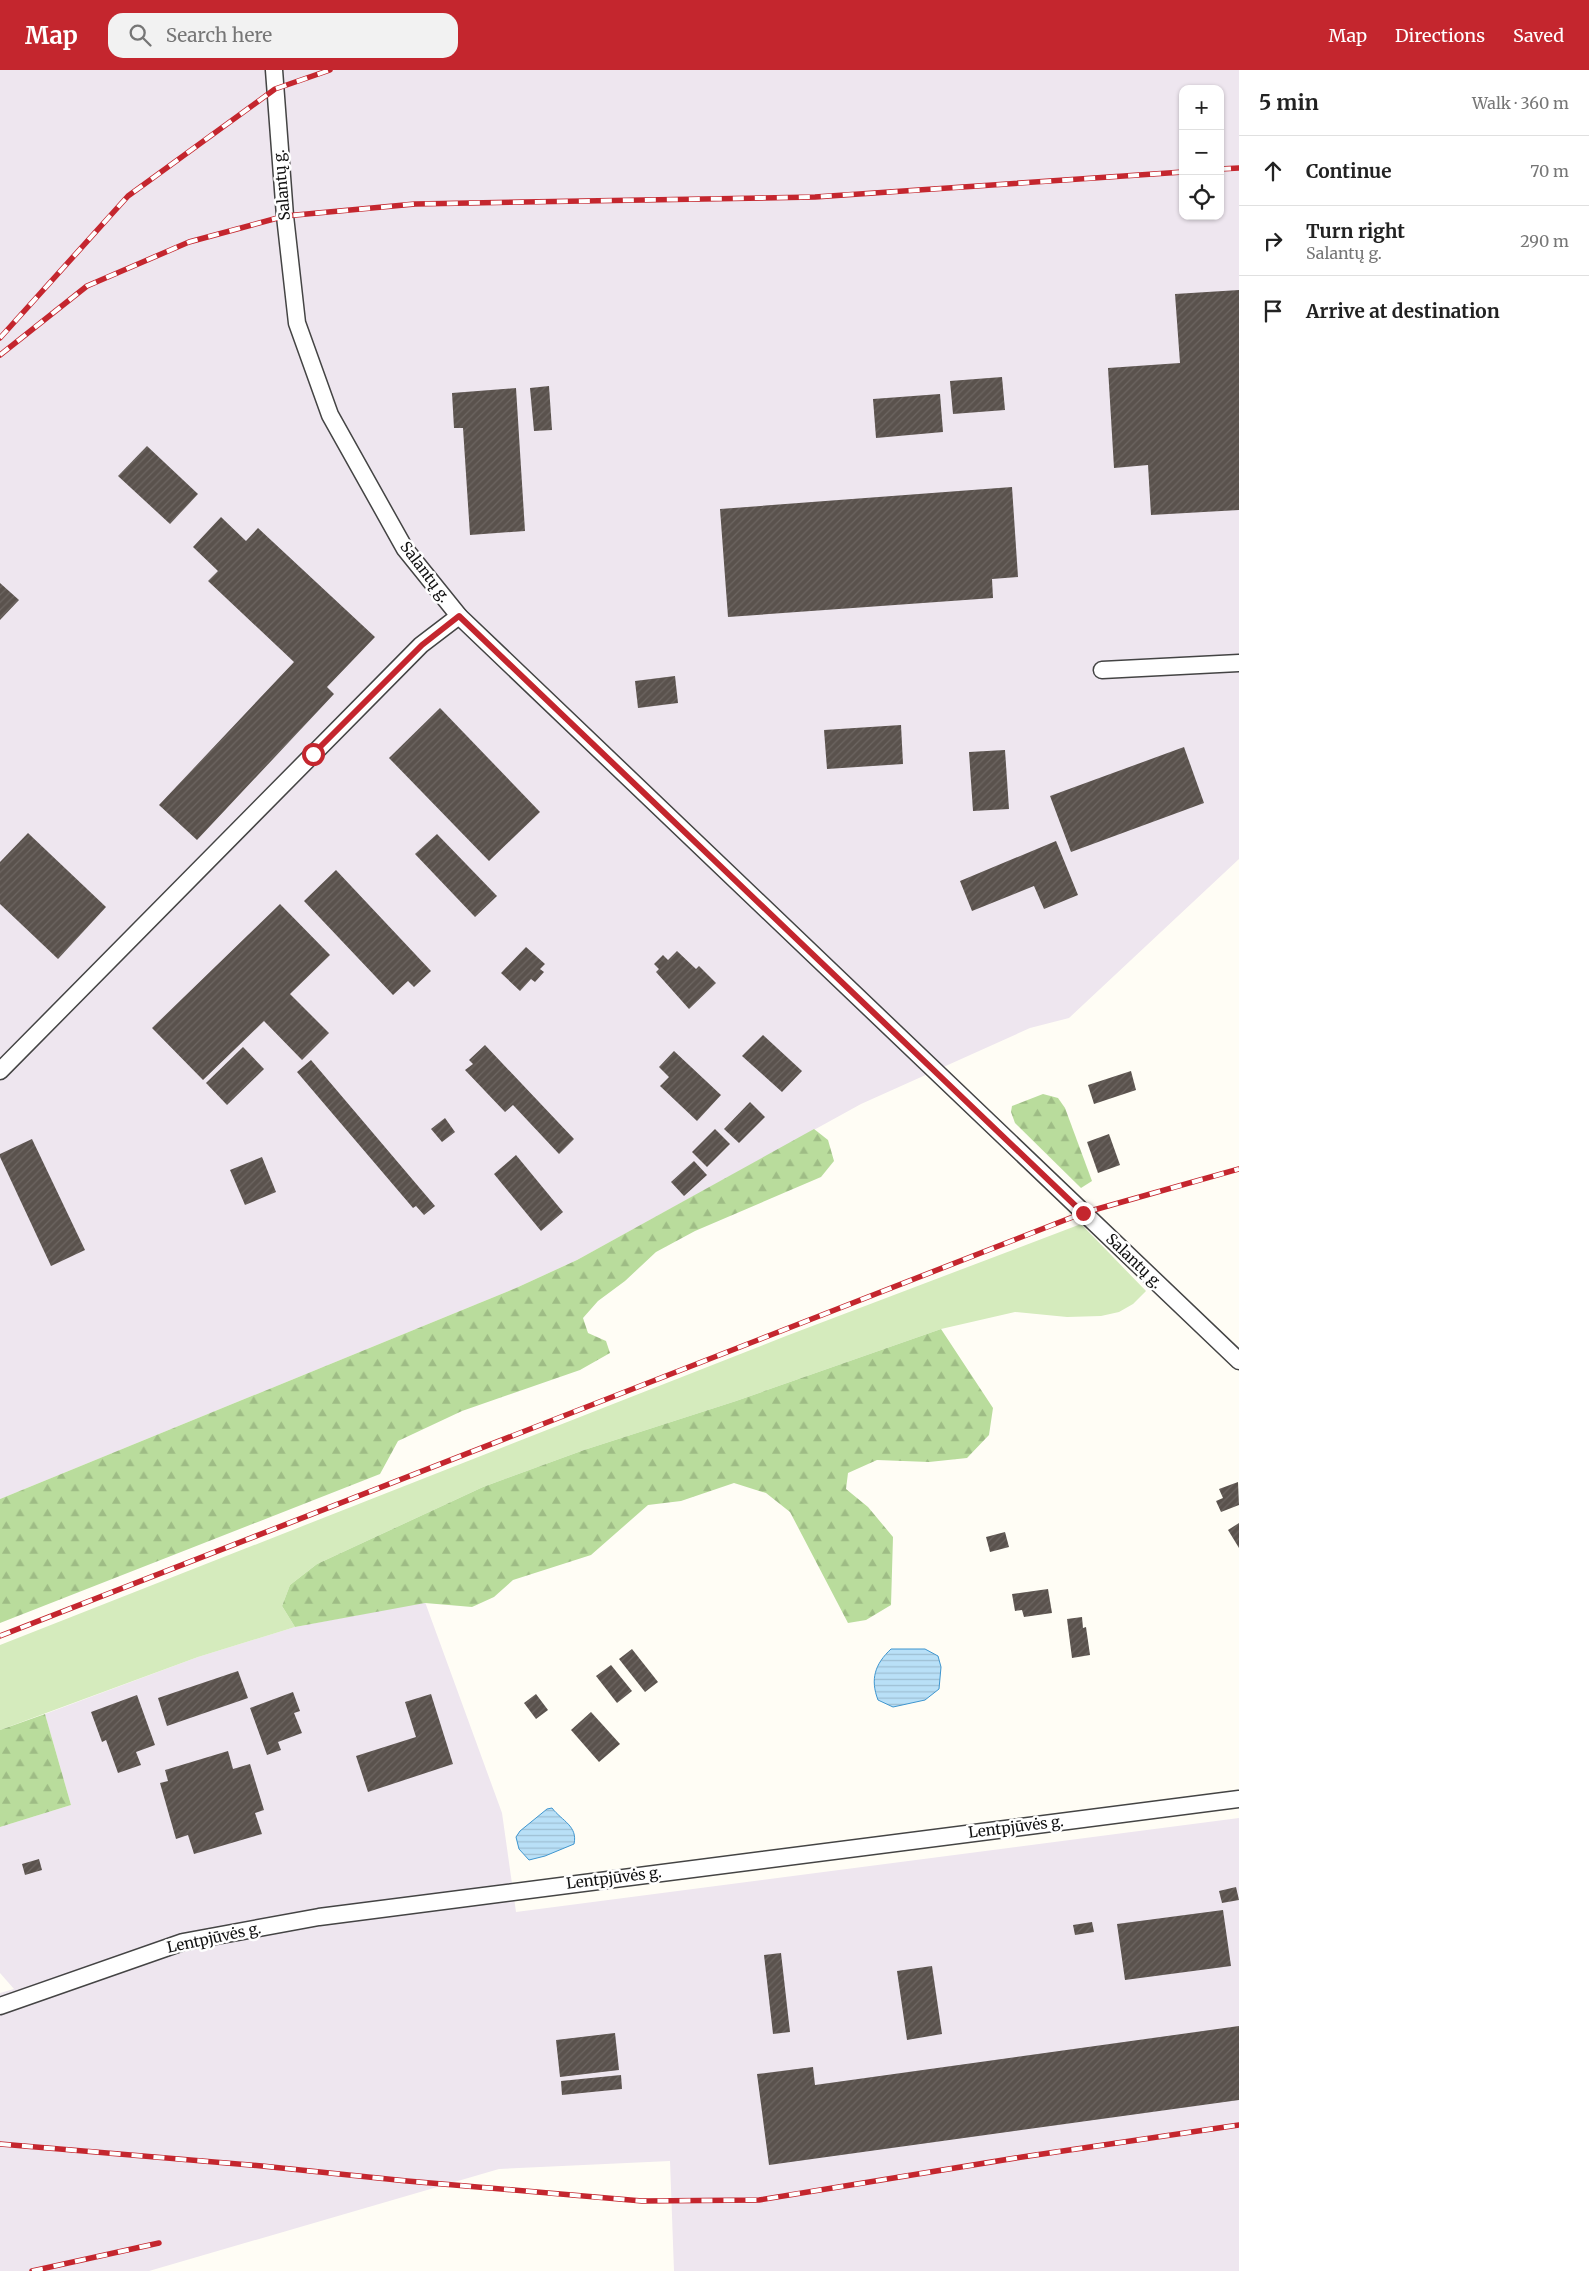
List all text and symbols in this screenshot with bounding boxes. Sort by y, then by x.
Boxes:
search box [108,13,458,58]
text: Map [25,20,78,51]
icon: search [126,21,154,49]
text: Search here [166,23,272,47]
text: Map [1329,24,1367,47]
text: Directions [1395,24,1485,47]
text: Saved [1513,24,1564,47]
map controls [1179,85,1224,220]
button: + [1179,85,1224,130]
text: 5 min [1259,89,1319,116]
text: Walk · 360 m [1472,93,1569,113]
button: − [1179,130,1224,175]
street label: Salantų g. [269,149,294,221]
icon: ahead [1259,157,1287,185]
text: Continue [1306,159,1392,183]
text: 70 m [1530,161,1569,181]
button: locate [1179,175,1224,220]
text: Turn right [1306,219,1405,243]
icon: right [1259,227,1287,255]
text: 290 m [1520,231,1569,251]
text: Salantų g. [1306,243,1382,263]
icon: arrive [1259,297,1287,325]
text: Arrive at destination [1306,299,1500,323]
street label: Salantų g. [396,538,454,606]
route start [302,743,325,766]
route end [1072,1202,1095,1225]
street label: Salantų g. [1102,1229,1167,1292]
street label: Lentpjūvės g. [967,1811,1065,1842]
street label: Lentpjūvės g. [565,1862,663,1893]
street label: Lentpjūvės g. [165,1918,263,1957]

